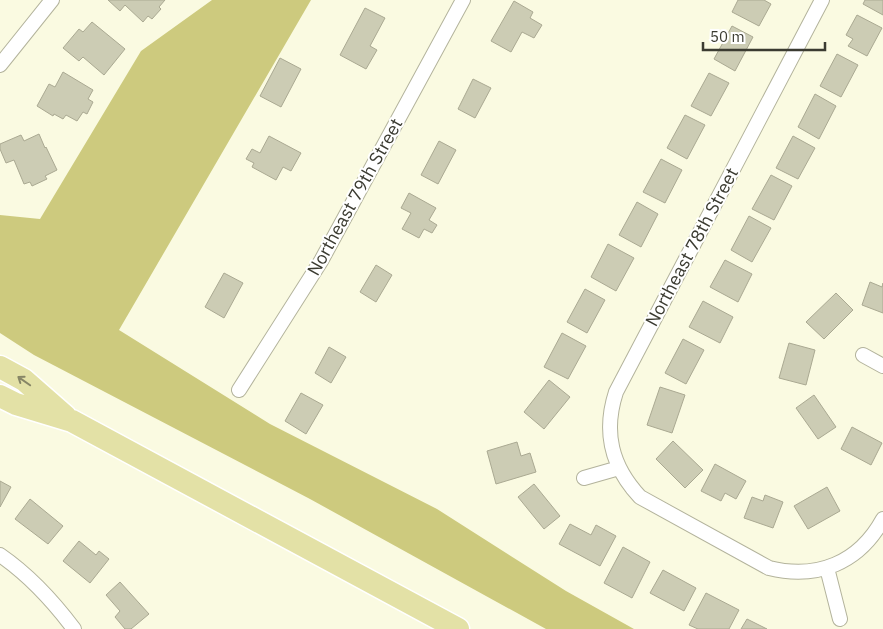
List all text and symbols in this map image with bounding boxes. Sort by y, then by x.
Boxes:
scale bar [703,20,826,52]
text: 50 m [710,27,745,46]
street label: Northeast 79th Street [302,114,407,280]
street label: Northeast 78th Street [640,163,743,330]
one-way arrow [17,376,31,386]

